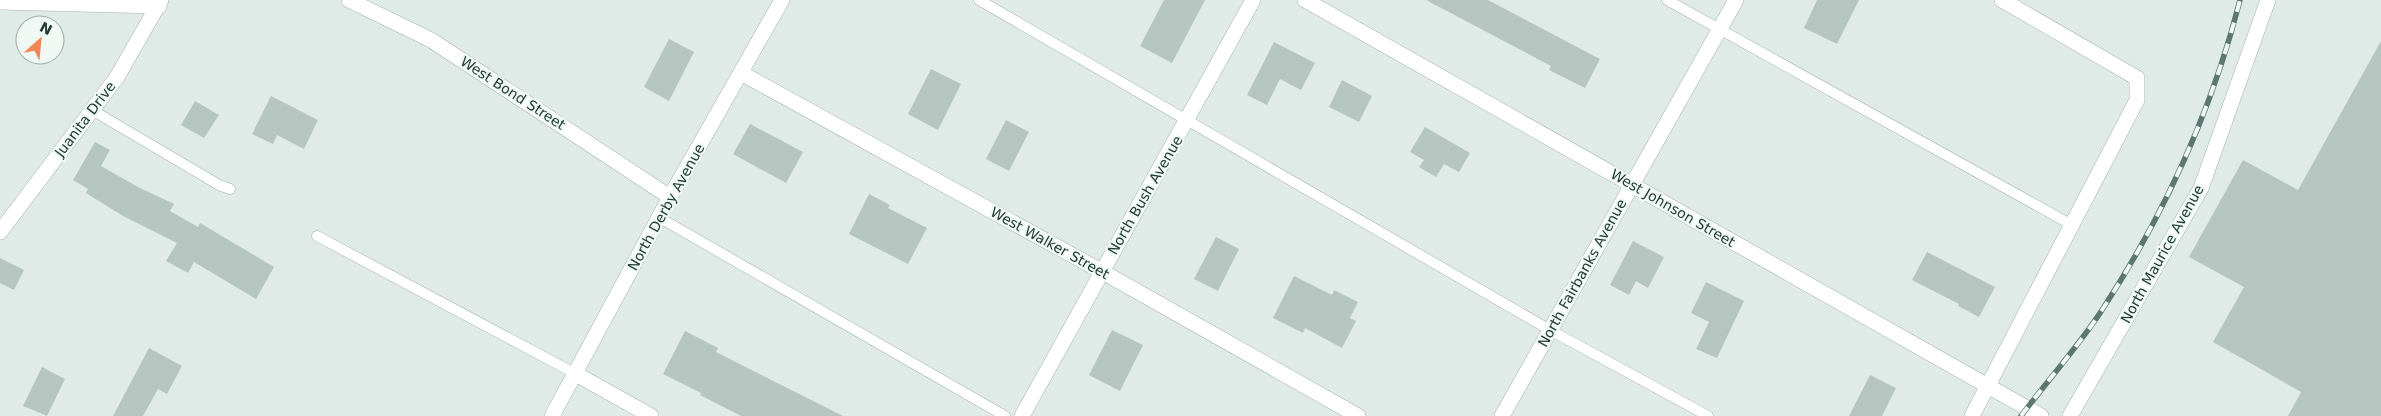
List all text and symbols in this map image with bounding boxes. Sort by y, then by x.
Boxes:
north arrow [15,15,65,65]
text: N [37,19,55,38]
street label: West Bond Street [458,53,569,133]
street label: Juanita Drive [51,78,119,161]
street label: North Bush Avenue [1104,133,1186,257]
street label: North Derby Avenue [624,141,708,273]
street label: West Johnson Street [1608,166,1739,250]
street label: North Maurice Avenue [2117,182,2207,326]
street label: North Fairbanks Avenue [1535,196,1629,350]
street label: West Walker Street [988,204,1113,283]

